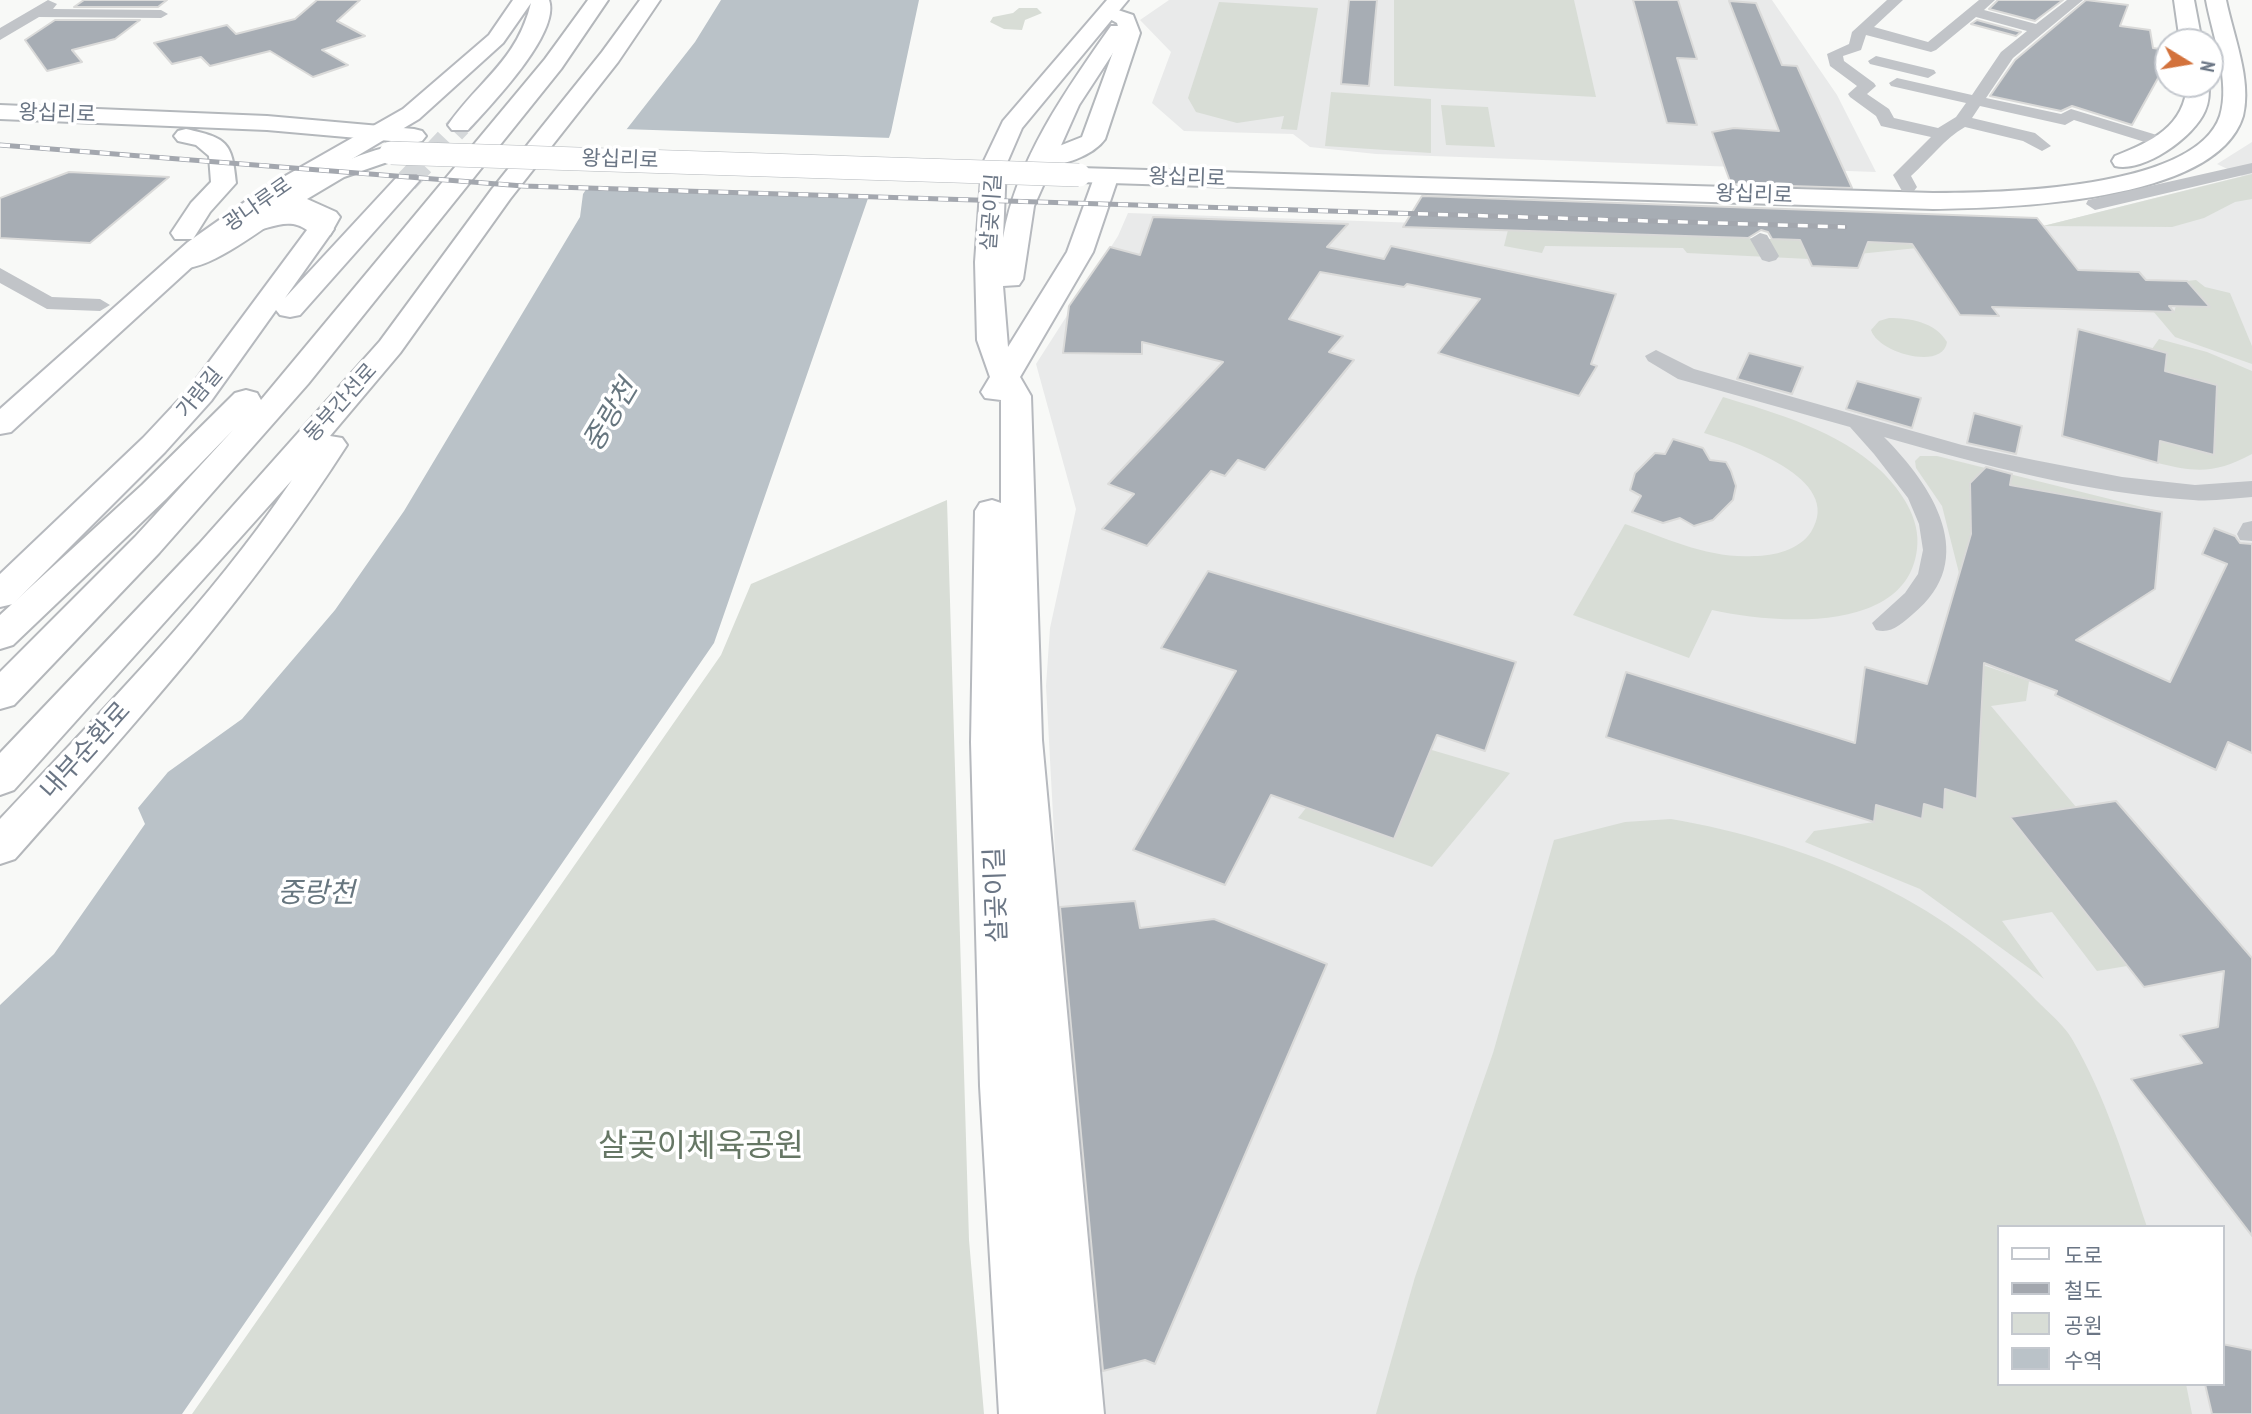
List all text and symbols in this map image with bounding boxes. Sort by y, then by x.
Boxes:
north arrow [2154,28,2224,98]
text: N [2195,59,2220,74]
street label: 왕십리로 [18,100,96,128]
street label: 왕십리로 [581,146,659,174]
street label: 왕십리로 [1148,164,1226,192]
street label: 광나루로 [219,173,297,237]
street label: 살곶이길 [977,173,1007,251]
street label: 왕십리로 [1715,181,1793,209]
street label: 동부간선로 [299,359,383,447]
street label: 가람길 [172,363,228,423]
water label: 중랑천 [577,374,645,458]
street label: 내부순환로 [34,696,138,806]
street label: 살곶이길 [980,847,1014,943]
water label: 중랑천 [277,877,355,911]
park label: 살곶이체육공원 [598,1128,804,1166]
legend [1996,1225,2224,1386]
text: 도로 [2064,1242,2103,1269]
text: 철도 [2064,1277,2103,1304]
text: 공원 [2064,1312,2103,1339]
text: 수역 [2064,1347,2103,1374]

